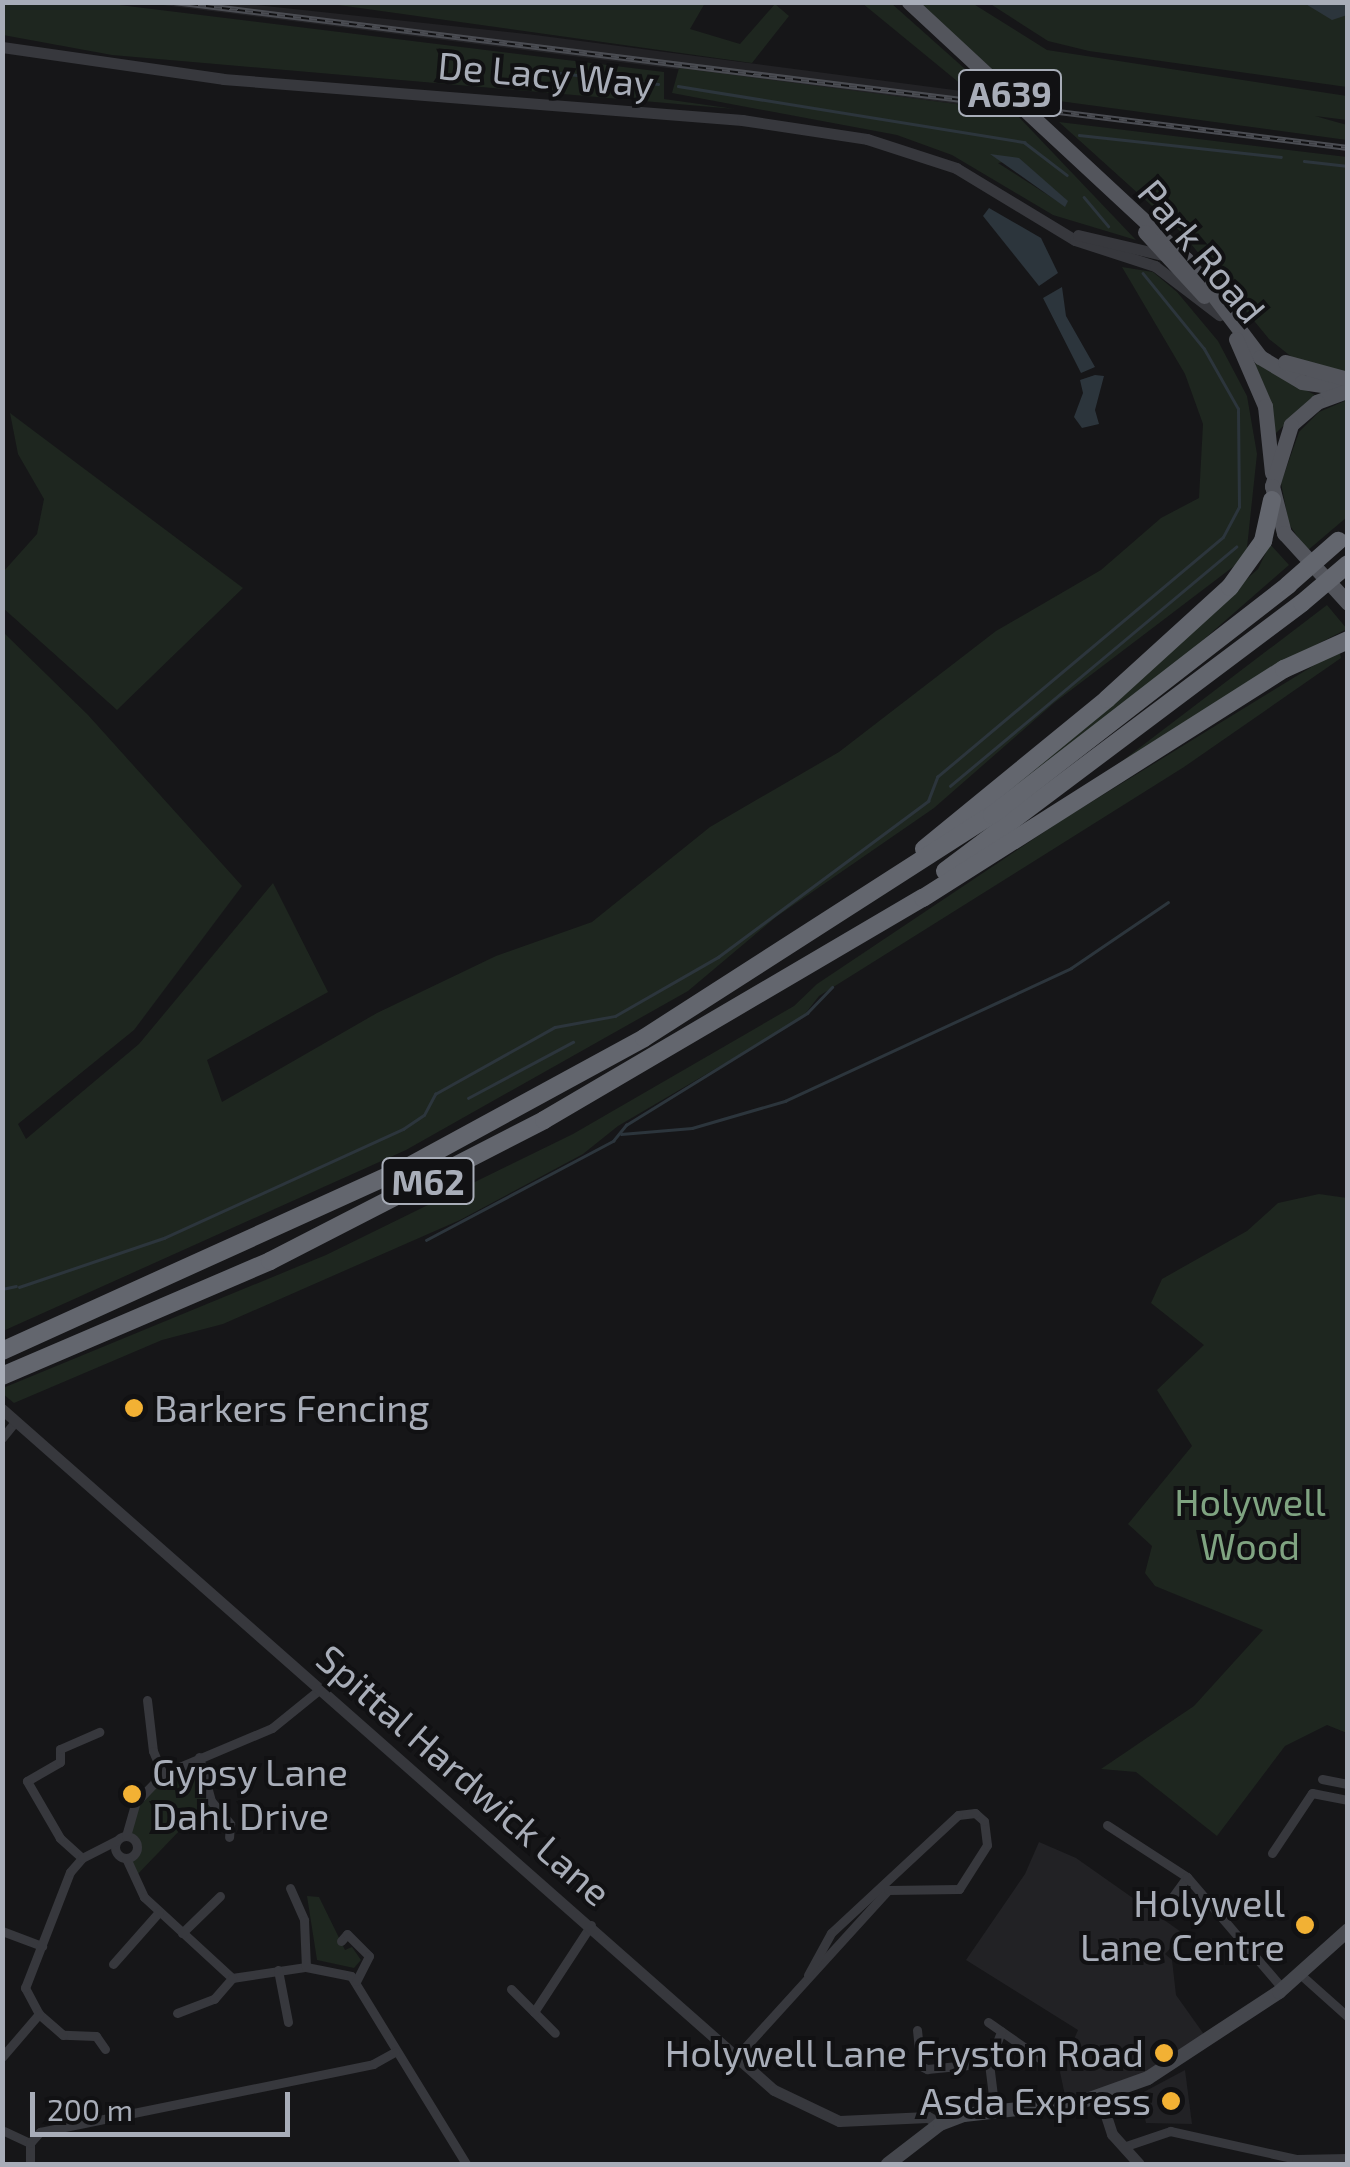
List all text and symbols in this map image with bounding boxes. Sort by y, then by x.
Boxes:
street label: De Lacy Way [435,42,657,106]
road number: A639 [958,63,1062,123]
street label: Park Road [1129,170,1275,332]
road number: M62 [380,1151,476,1211]
place label: Barkers Fencing [154,1385,429,1431]
marker: Barkers Fencing [123,1397,145,1419]
park label: Holywell Wood [1174,1479,1326,1568]
street label: Spittal Hardwick Lane [307,1635,621,1915]
place label: Gypsy Lane Dahl Drive [152,1749,349,1838]
marker: Gypsy Lane Dahl Drive [121,1783,143,1805]
place label: Holywell Lane Centre [1080,1880,1285,1970]
marker: Holywell Lane Centre [1294,1914,1316,1936]
place label: Holywell Lane Fryston Road [664,2030,1144,2076]
marker: Holywell Lane Fryston Road [1153,2042,1175,2064]
scale bar [35,2072,295,2134]
place label: Asda Express [920,2078,1151,2124]
marker: Asda Express [1160,2090,1182,2112]
text: 200 m [47,2091,133,2127]

